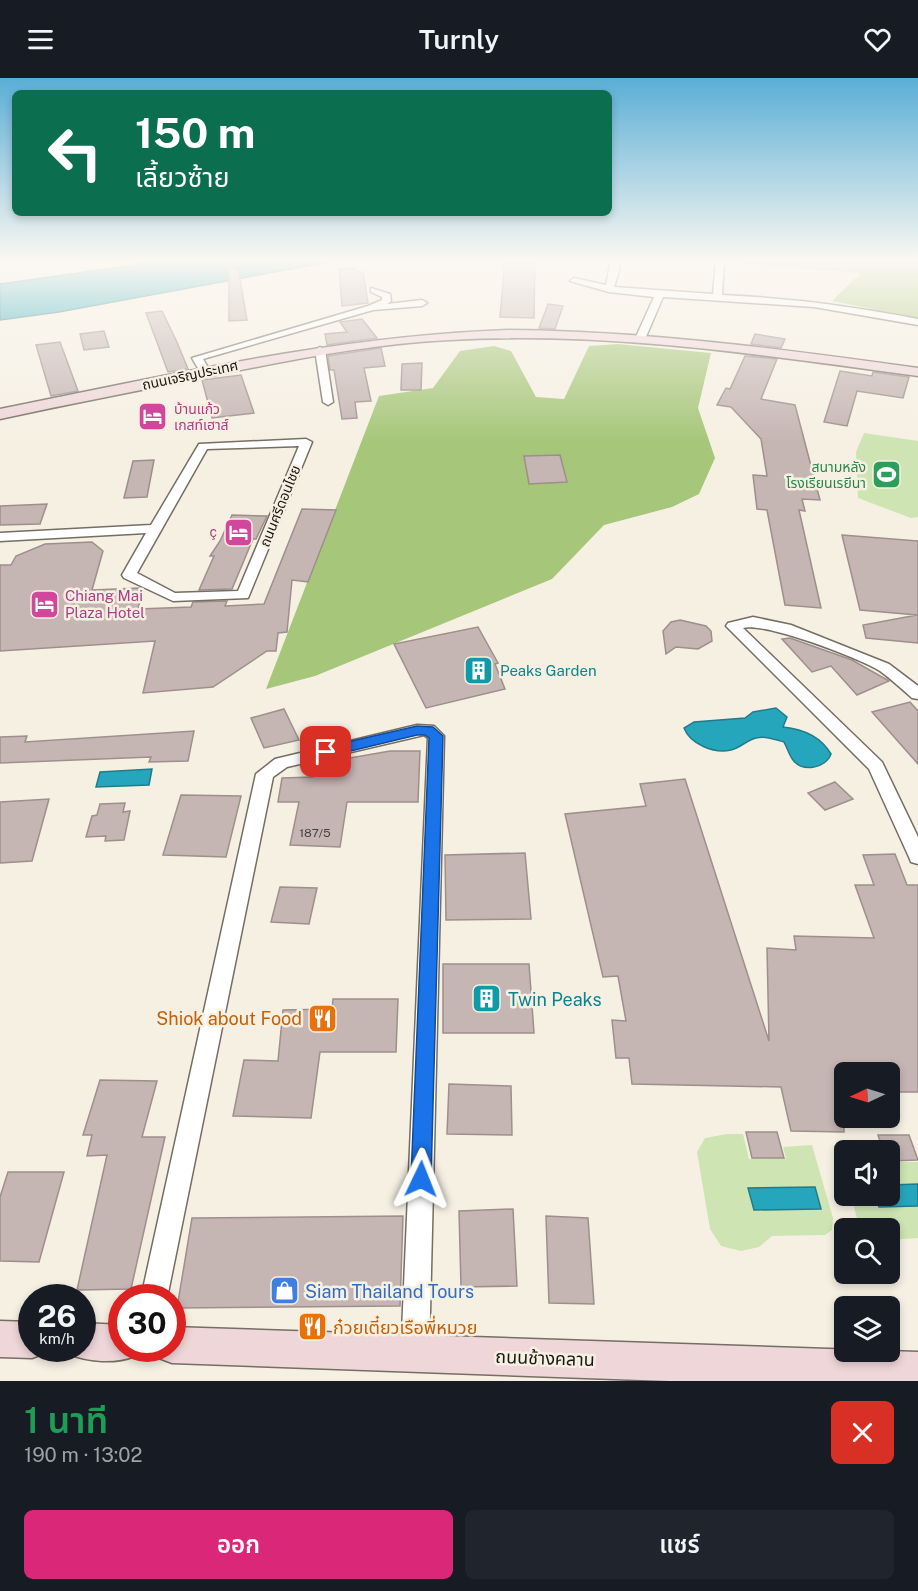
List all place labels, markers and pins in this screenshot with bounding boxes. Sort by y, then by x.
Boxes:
hotel icon: บ้านแก้ว เกสท์เฮาส์ [137,401,169,433]
place label: บ้านแก้ว เกสท์เฮาส์ [174,401,229,433]
place label: สนามหลัง โรงเรียนเรยีนา [786,459,866,491]
sports icon: สนามหลัง โรงเรียนเรยีนา [871,459,903,491]
hotel icon: ç [222,516,254,548]
place label: ç [209,524,217,540]
place label: Chiang Mai Plaza Hotel [65,587,145,621]
hotel icon: Chiang Mai Plaza Hotel [28,588,60,620]
building icon: Peaks Garden [463,654,495,686]
place label: Peaks Garden [500,662,597,679]
pin [300,726,351,777]
building icon: Twin Peaks [471,983,503,1015]
place label: Twin Peaks [508,989,602,1010]
restaurant icon: Shiok about Food [307,1002,339,1034]
place label: Shiok about Food [156,1008,302,1029]
shop icon: Siam Thailand Tours [268,1275,300,1307]
place label: Siam Thailand Tours [305,1281,474,1302]
restaurant icon: ก๋วยเตี๋ยวเรือพี่หมวย [296,1311,328,1343]
place label: ก๋วยเตี๋ยวเรือพี่หมวย [333,1315,477,1338]

